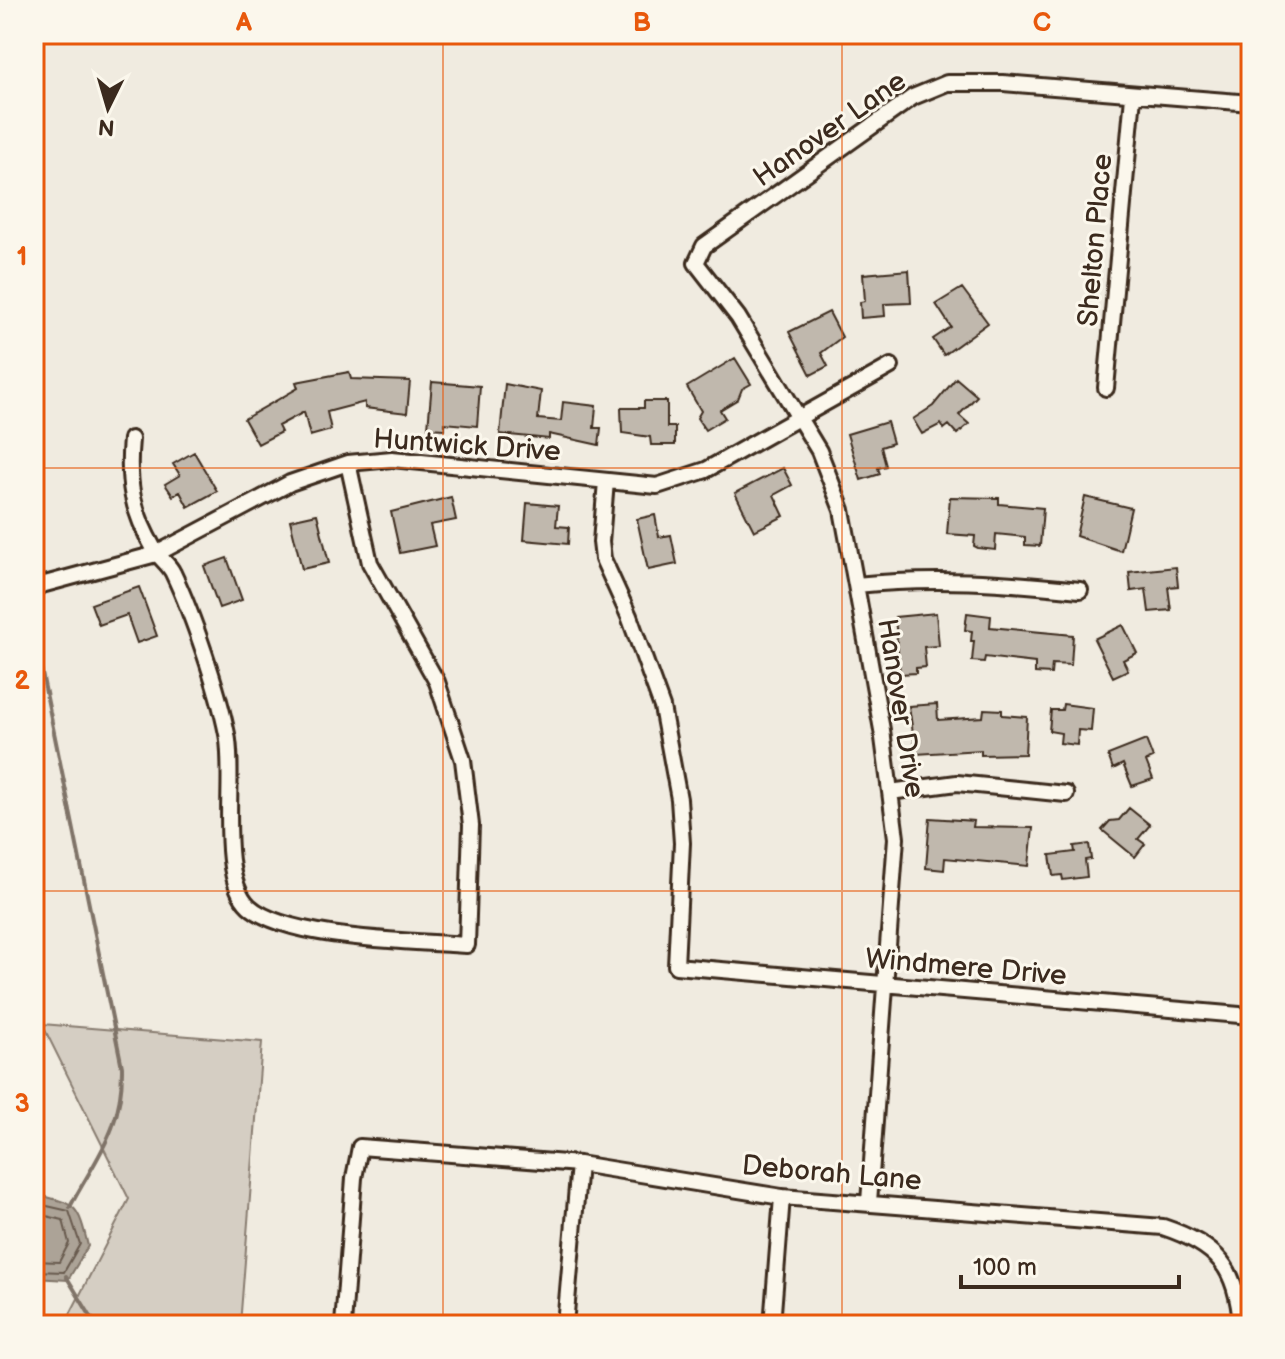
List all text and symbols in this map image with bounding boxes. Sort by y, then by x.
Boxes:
text: A [235,8,252,39]
text: B [633,8,651,39]
text: C [1033,8,1051,39]
street label: Hanover Lane [747,64,913,194]
north arrow [68,68,148,148]
text: N [97,112,116,141]
street label: Shelton Place [1072,152,1119,328]
text: 1 [17,242,27,273]
street label: Huntwick Drive [372,422,562,469]
street label: Hanover Drive [870,616,931,800]
text: 2 [14,666,30,697]
street label: Windmere Drive [864,942,1068,993]
text: 3 [14,1089,30,1120]
street label: Deborah Lane [741,1149,923,1198]
scale bar [961,1239,1179,1289]
text: 100 m [973,1253,1037,1282]

